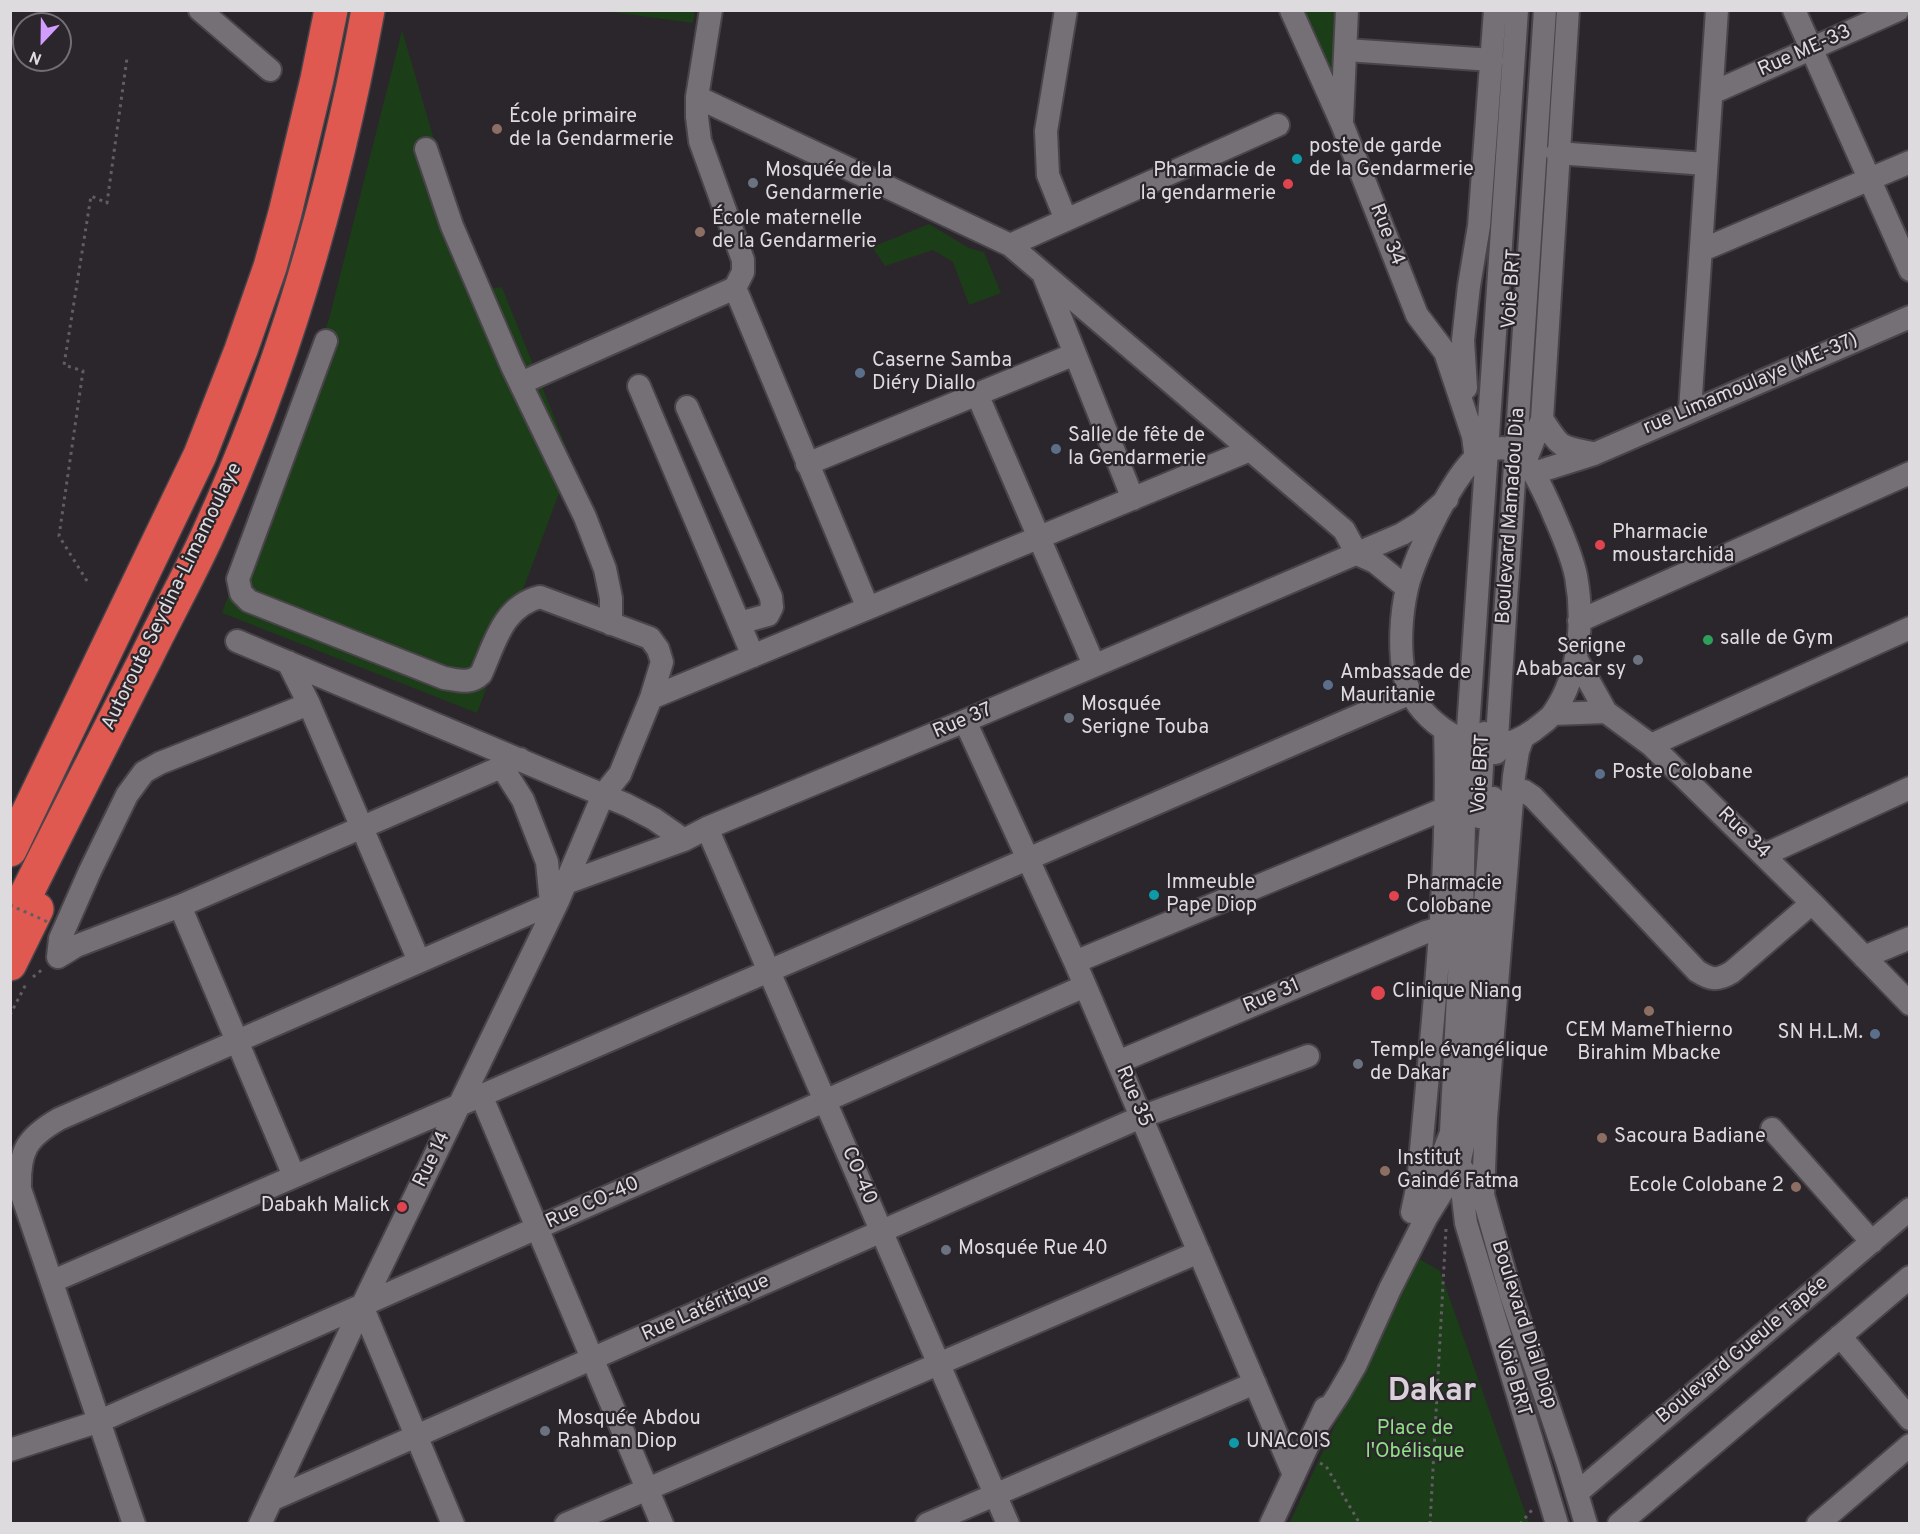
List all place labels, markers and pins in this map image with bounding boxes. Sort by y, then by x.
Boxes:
place label: École primaire de la Gendarmerie [509,106,674,153]
marker: École primaire de la Gendarmerie [490,122,504,136]
place label: poste de garde de la Gendarmerie [1309,136,1474,183]
marker: poste de garde de la Gendarmerie [1290,152,1304,166]
place label: Mosquée de la Gendarmerie [765,160,892,207]
place label: Pharmacie de la gendarmerie [1140,160,1276,207]
marker: Mosquée de la Gendarmerie [746,176,760,190]
marker: Pharmacie de la gendarmerie [1281,177,1295,191]
place label: École maternelle de la Gendarmerie [712,208,877,255]
marker: École maternelle de la Gendarmerie [693,225,707,239]
place label: Caserne Samba Diéry Diallo [872,350,1012,397]
marker: Caserne Samba Diéry Diallo [853,366,867,380]
place label: Salle de fête de la Gendarmerie [1068,425,1206,472]
marker: Salle de fête de la Gendarmerie [1049,442,1063,456]
place label: Pharmacie moustarchida [1612,522,1734,569]
marker: Pharmacie moustarchida [1593,538,1607,552]
place label: salle de Gym [1720,628,1833,652]
marker: salle de Gym [1701,633,1715,647]
place label: Serigne Ababacar sy [1515,636,1626,683]
marker: Serigne Ababacar sy [1631,653,1645,667]
place label: Ambassade de Mauritanie [1340,662,1471,709]
marker: Ambassade de Mauritanie [1321,678,1335,692]
place label: Mosquée Serigne Touba [1081,694,1209,741]
marker: Mosquée Serigne Touba [1062,711,1076,725]
place label: Poste Colobane [1612,762,1753,786]
marker: Poste Colobane [1593,767,1607,781]
place label: Immeuble Pape Diop [1166,872,1257,919]
place label: Pharmacie Colobane [1406,873,1502,920]
marker: Immeuble Pape Diop [1147,888,1161,902]
marker: Pharmacie Colobane [1387,889,1401,903]
place label: Clinique Niang [1392,981,1522,1005]
marker: Clinique Niang [1369,984,1387,1002]
marker: CEM MameThierno Birahim Mbacke [1642,1004,1656,1018]
place label: CEM MameThierno Birahim Mbacke [1565,1020,1733,1067]
place label: SN H.L.M. [1777,1022,1863,1046]
marker: SN H.L.M. [1868,1027,1882,1041]
place label: Temple évangélique de Dakar [1370,1040,1548,1087]
marker: Temple évangélique de Dakar [1351,1057,1365,1071]
place label: Sacoura Badiane [1614,1126,1766,1150]
marker: Sacoura Badiane [1595,1131,1609,1145]
place label: Institut Gaindé Fatma [1397,1148,1519,1195]
marker: Institut Gaindé Fatma [1378,1164,1392,1178]
place label: Ecole Colobane 2 [1629,1175,1784,1199]
marker: Ecole Colobane 2 [1789,1180,1803,1194]
place label: Dabakh Malick [261,1195,390,1219]
marker: Dabakh Malick [395,1200,409,1214]
place label: Mosquée Rue 40 [958,1238,1108,1262]
marker: Mosquée Rue 40 [939,1243,953,1257]
place label: Mosquée Abdou Rahman Diop [557,1408,701,1455]
marker: Mosquée Abdou Rahman Diop [538,1424,552,1438]
place label: UNACOIS [1246,1431,1331,1455]
marker: UNACOIS [1227,1436,1241,1450]

